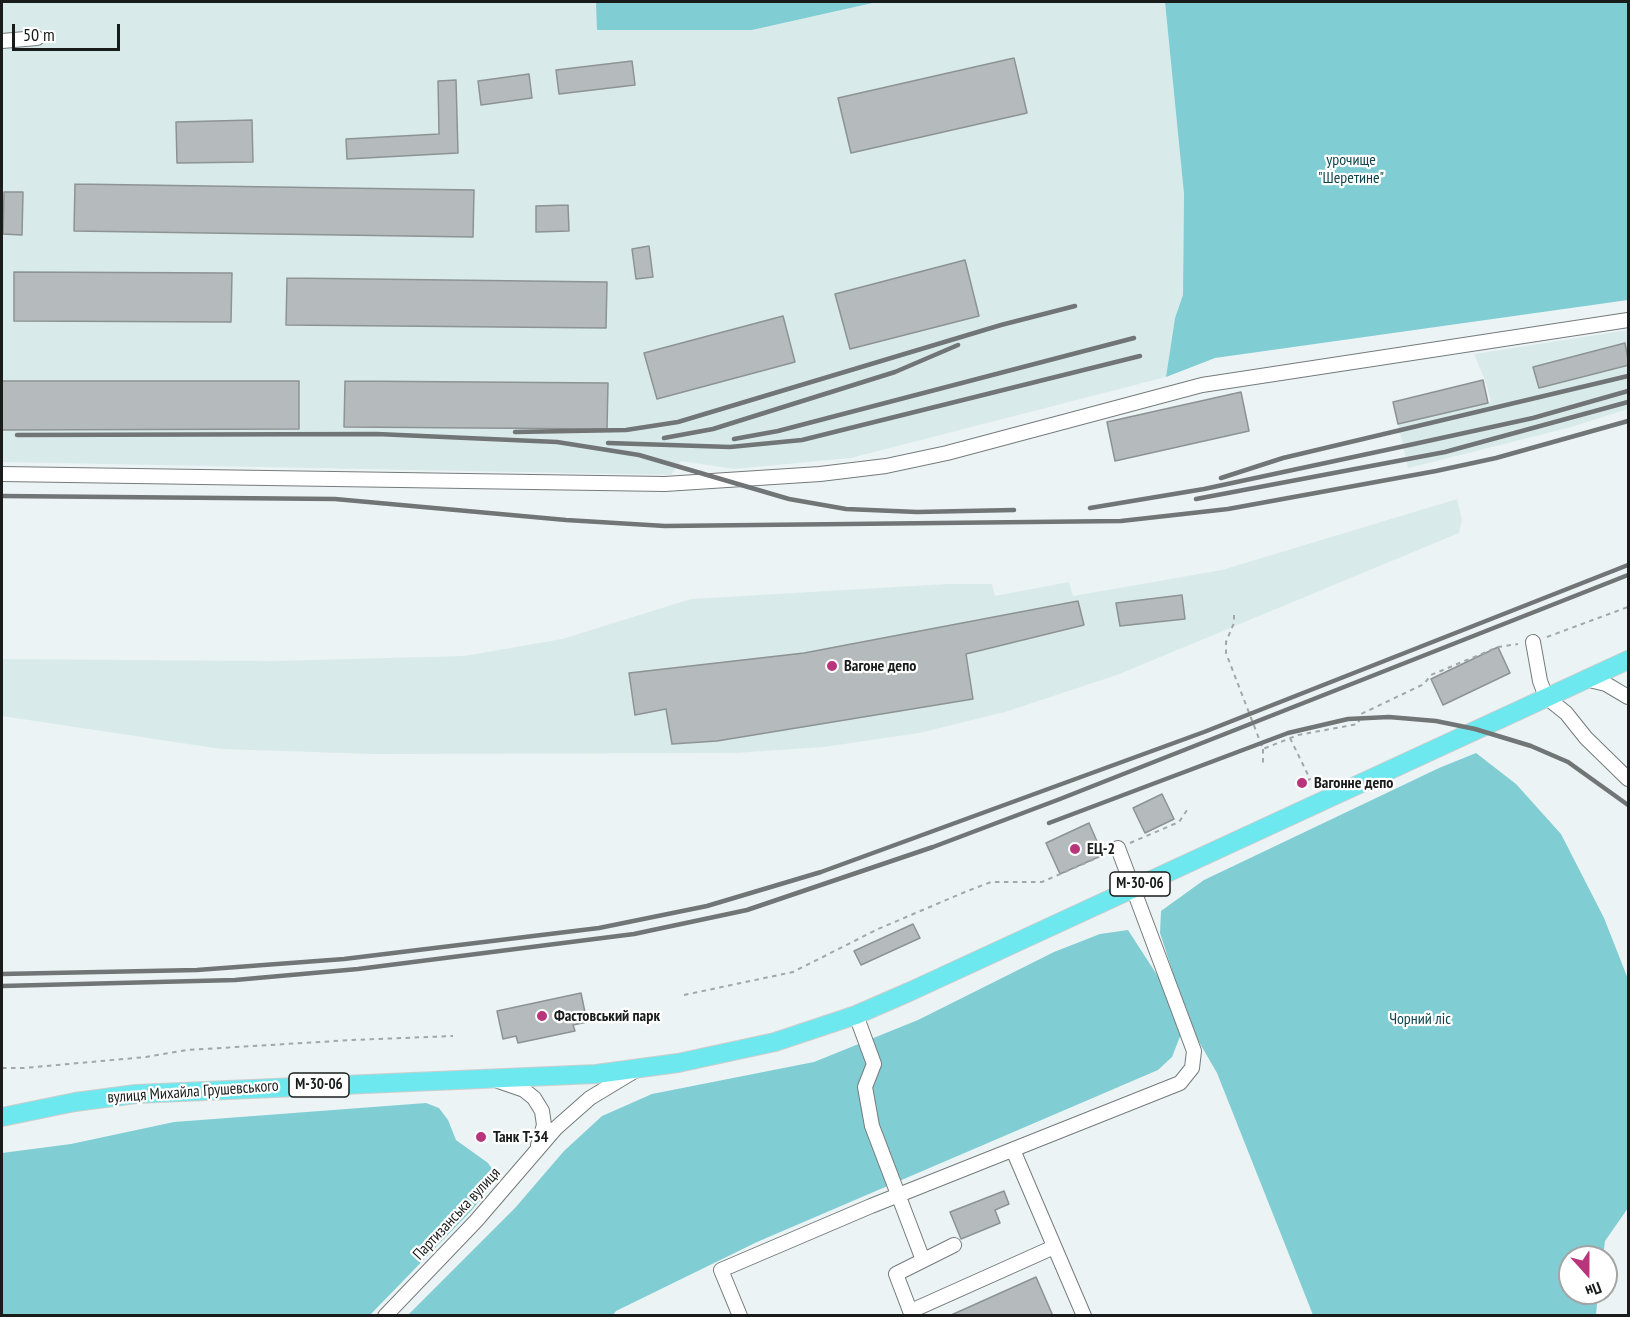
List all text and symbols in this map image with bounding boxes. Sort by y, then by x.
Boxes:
scale bar [15,12,123,50]
text: 50 m [23,23,55,46]
park label: урочище "Шеретине" [1318,150,1384,188]
place label: Вагоне депо [844,656,916,676]
marker: Вагоне депо [825,659,839,673]
place label: Вагонне депо [1314,773,1393,793]
marker: Вагонне депо [1295,776,1309,790]
place label: ЕЦ-2 [1087,839,1115,859]
marker: ЕЦ-2 [1068,842,1082,856]
road number: М-30-06 [1110,872,1170,896]
place label: Фастовський парк [554,1006,660,1026]
marker: Фастовський парк [535,1009,549,1023]
park label: Чорний ліс [1389,1009,1451,1029]
road number: М-30-06 [289,1073,349,1097]
street label: вулиця Михайла Грушевського [107,1076,279,1108]
place label: Танк Т-34 [493,1127,548,1147]
marker: Танк Т-34 [474,1130,488,1144]
street label: Партизанська вулиця [409,1164,505,1264]
north arrow [1558,1245,1618,1305]
text: Пн [1583,1278,1605,1302]

